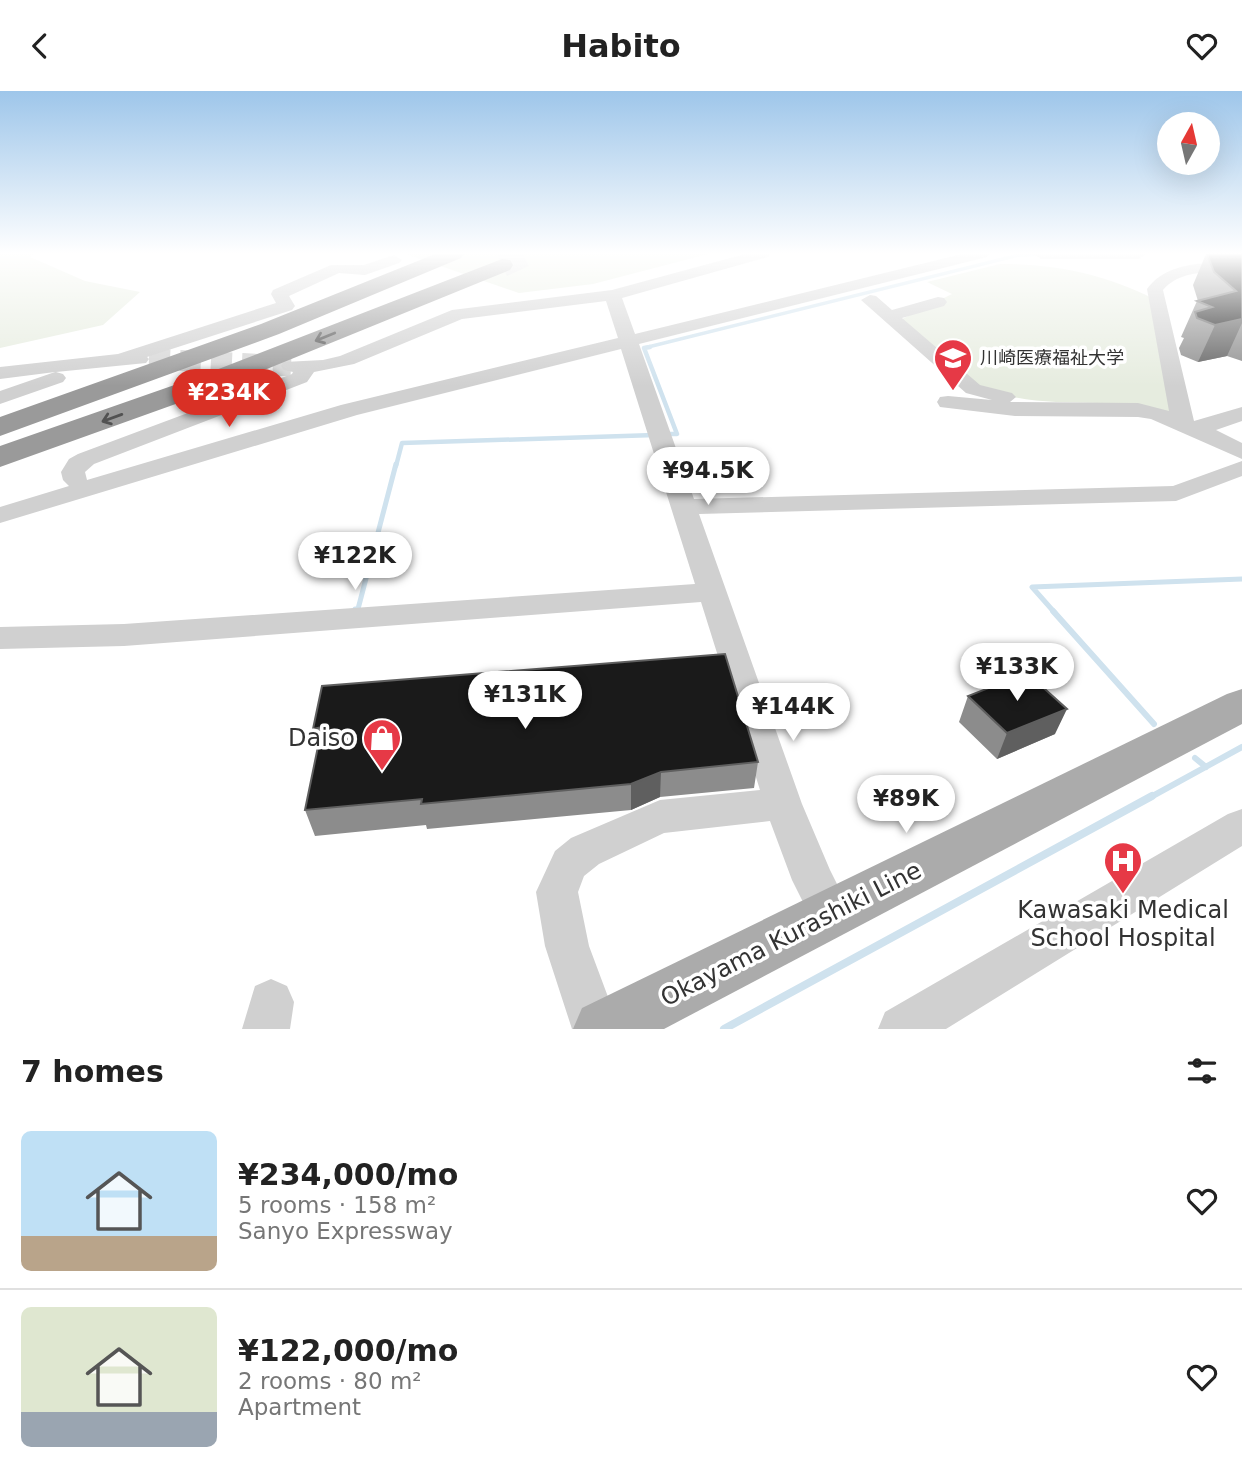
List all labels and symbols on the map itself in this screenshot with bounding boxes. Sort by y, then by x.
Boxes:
north arrow [1157,112,1220,175]
one-way arrow [315,331,336,344]
school or university icon: 川崎医療福祉大学 [932,337,974,392]
place label: 川崎医療福祉大学 [980,347,1124,368]
pin: ¥234K [180,369,278,429]
one-way arrow [102,412,124,425]
pin: ¥94.5K [651,447,765,507]
pin: ¥122K [306,533,404,592]
pin: ¥133K [968,643,1066,703]
pin: ¥131K [476,671,574,731]
pin: ¥144K [744,683,842,743]
shop icon: Daiso [361,717,403,772]
place label: Daiso [288,724,355,752]
pin: ¥89K [865,775,947,835]
hospital icon: Kawasaki Medical School Hospital [1102,840,1144,895]
street label: Okayama Kurashiki Line [656,856,926,1012]
place label: Kawasaki Medical School Hospital [1017,896,1229,952]

